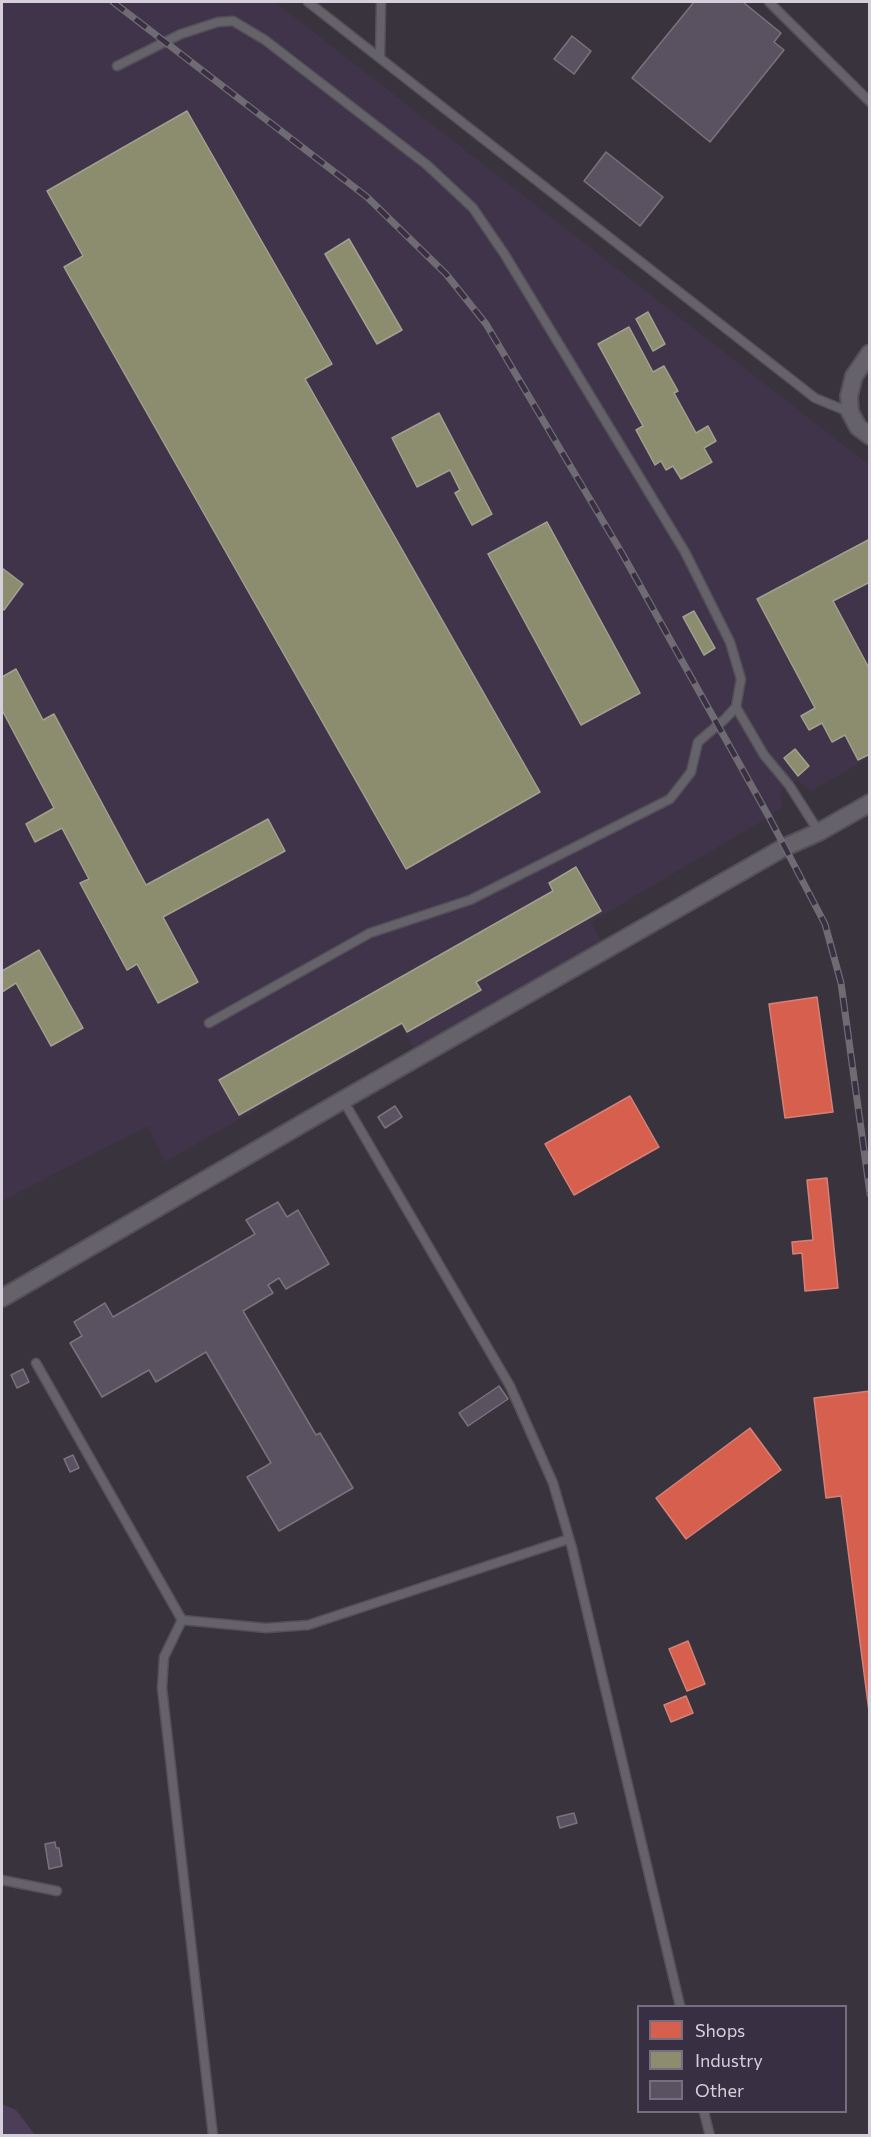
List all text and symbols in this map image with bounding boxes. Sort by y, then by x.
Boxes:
legend [637,2005,847,2113]
text: Shops [695,2019,745,2041]
text: Industry [695,2049,763,2071]
text: Other [695,2079,744,2101]

